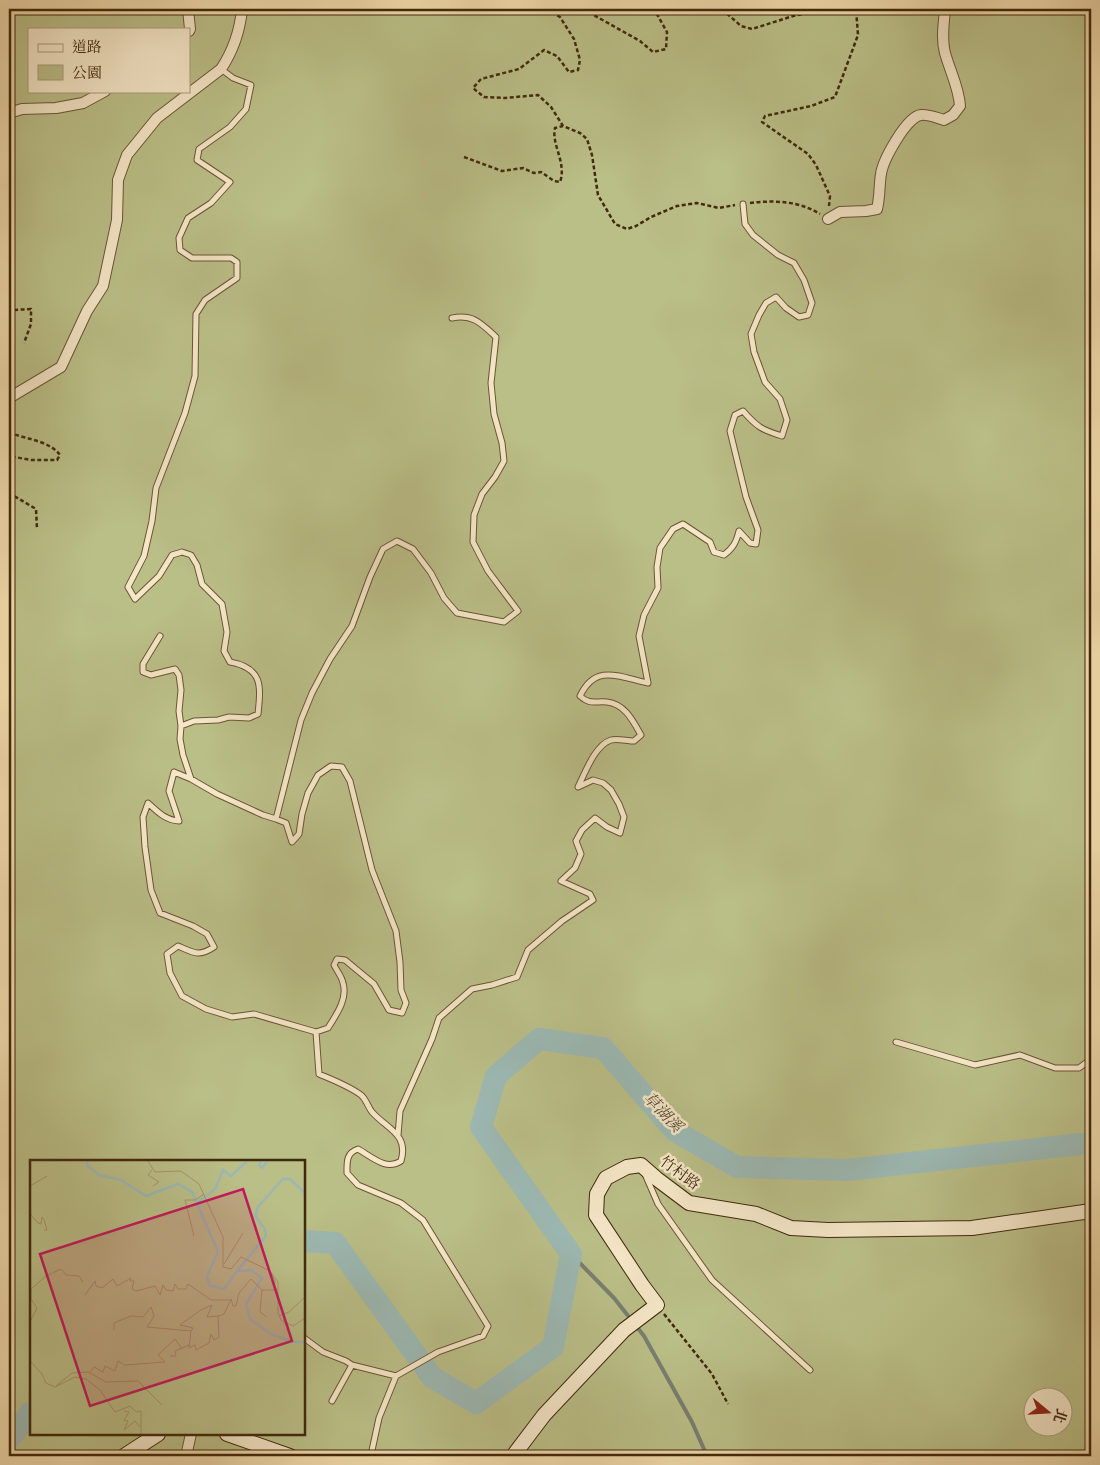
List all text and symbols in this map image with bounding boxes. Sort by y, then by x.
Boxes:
legend [28,28,190,92]
text: 道路 [72,39,102,56]
text: 公園 [72,65,102,82]
water label: 草湖溪 [640,1089,687,1137]
street label: 竹村路 [656,1153,703,1193]
inset map [30,1160,305,1435]
north arrow [1022,1388,1072,1438]
text: 北 [1051,1407,1069,1425]

